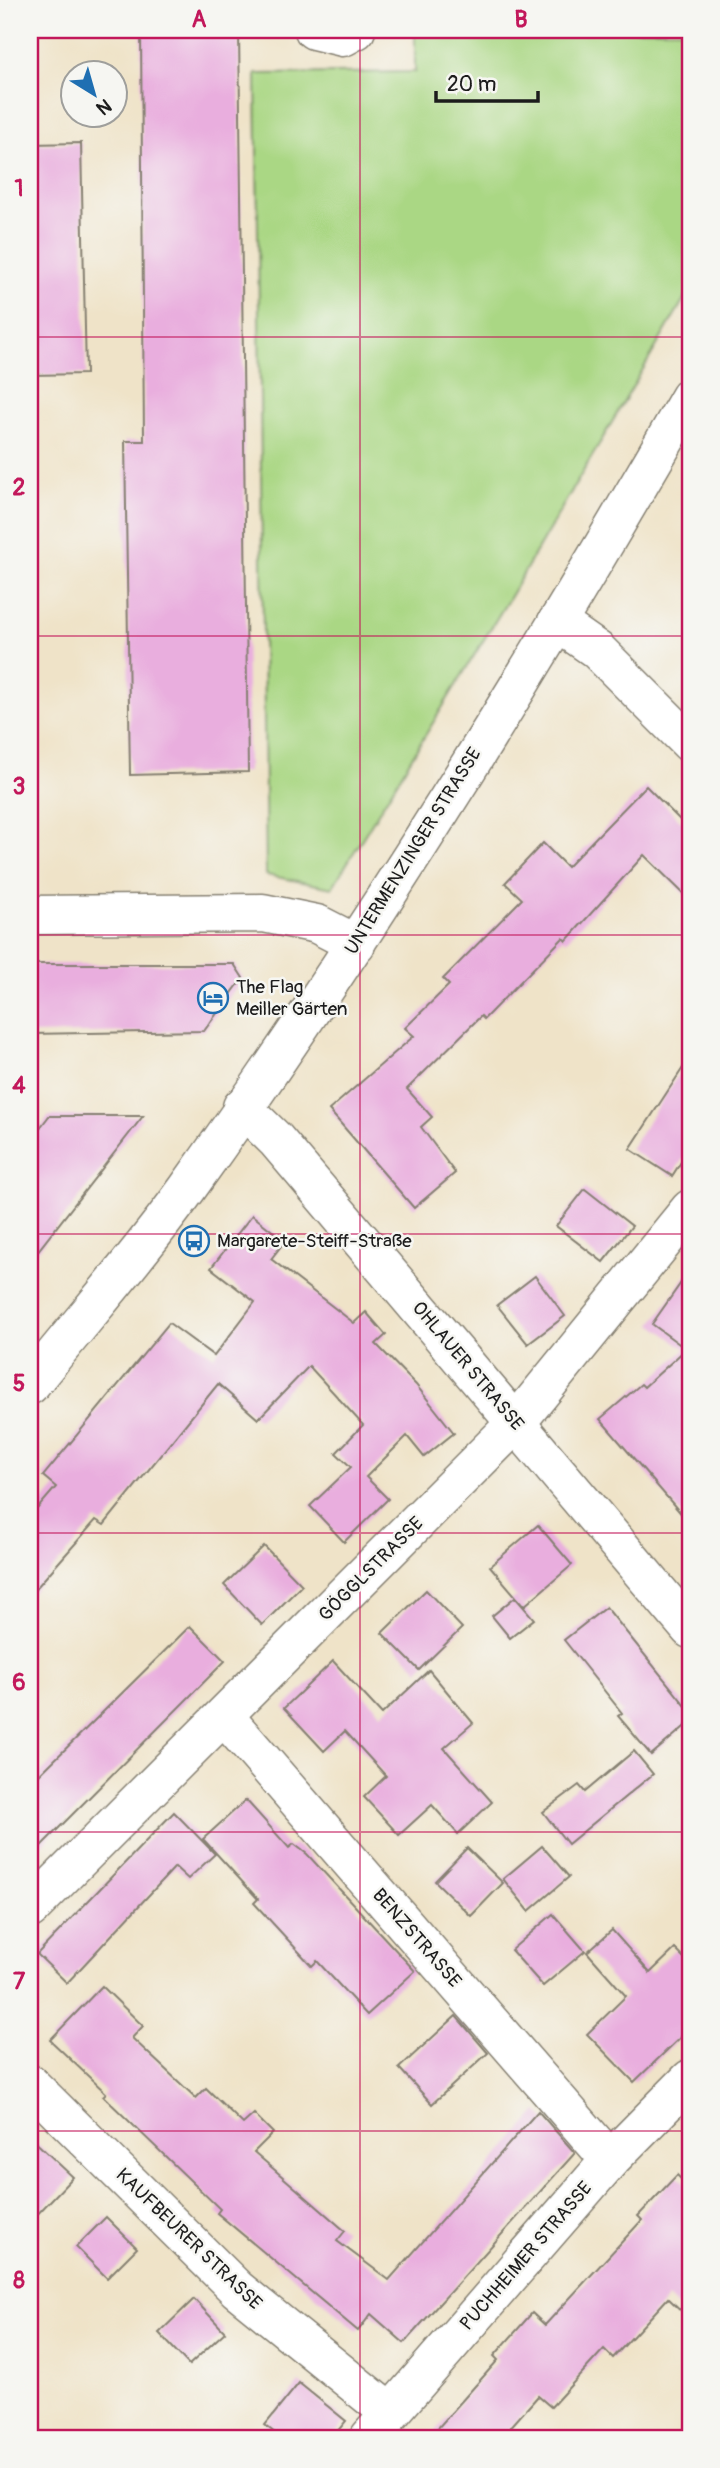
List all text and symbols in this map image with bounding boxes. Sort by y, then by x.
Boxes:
text: A [192,5,207,34]
text: B [514,5,528,34]
north arrow [60,60,130,130]
scale bar [436,60,538,104]
text: 20 m [447,71,496,98]
text: N [91,93,116,120]
text: 1 [15,174,24,203]
text: 2 [13,473,26,502]
street label: UNTERMENZINGER STRASSE [339,743,487,959]
text: 3 [13,772,25,801]
place label: The Flag Meiller Gärten [236,975,348,1021]
hotel icon: The Flag Meiller Gärten [196,981,230,1015]
text: 4 [12,1071,26,1100]
bus stop icon: Margarete-Steiff-Straße [177,1224,211,1258]
place label: Margarete-Steiff-Straße [217,1229,412,1253]
street label: OHLAUER STRASSE [407,1296,529,1436]
text: 5 [13,1369,25,1398]
street label: GÖGGLSTRASSE [314,1512,428,1626]
text: 6 [12,1668,26,1697]
street label: BENZSTRASSE [367,1883,467,1993]
text: 7 [13,1967,26,1996]
street label: KAUFBEURER STRASSE [111,2163,267,2315]
street label: PUCHHEIMER STRASSE [455,2176,597,2335]
text: 8 [13,2266,25,2295]

